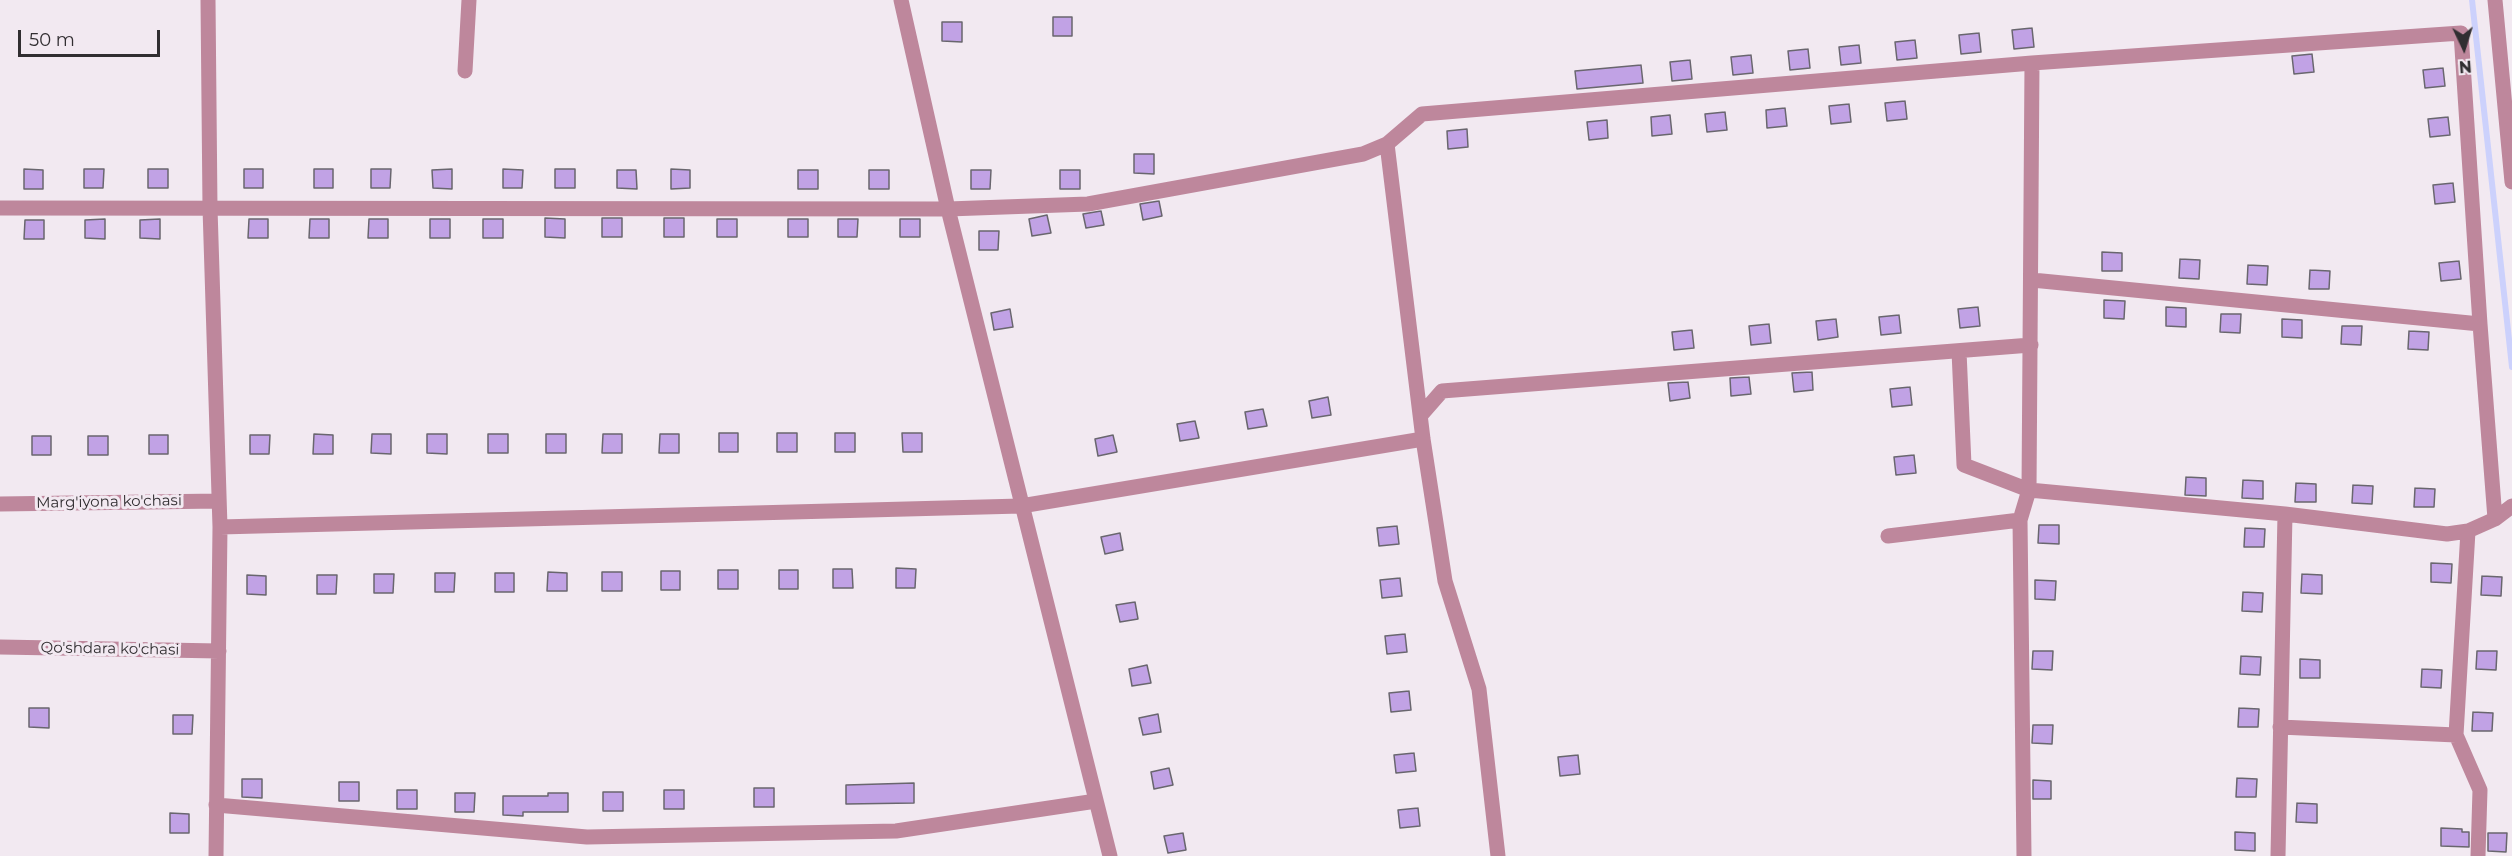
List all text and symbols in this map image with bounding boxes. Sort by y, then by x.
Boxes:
scale bar [21,18,164,56]
north arrow [2434,18,2494,78]
text: 50 m [29,29,75,51]
text: N [2458,57,2472,76]
street label: Marg'iyona ko'chasi [36,492,182,512]
street label: Qo'shdara ko'chasi [40,639,180,659]

